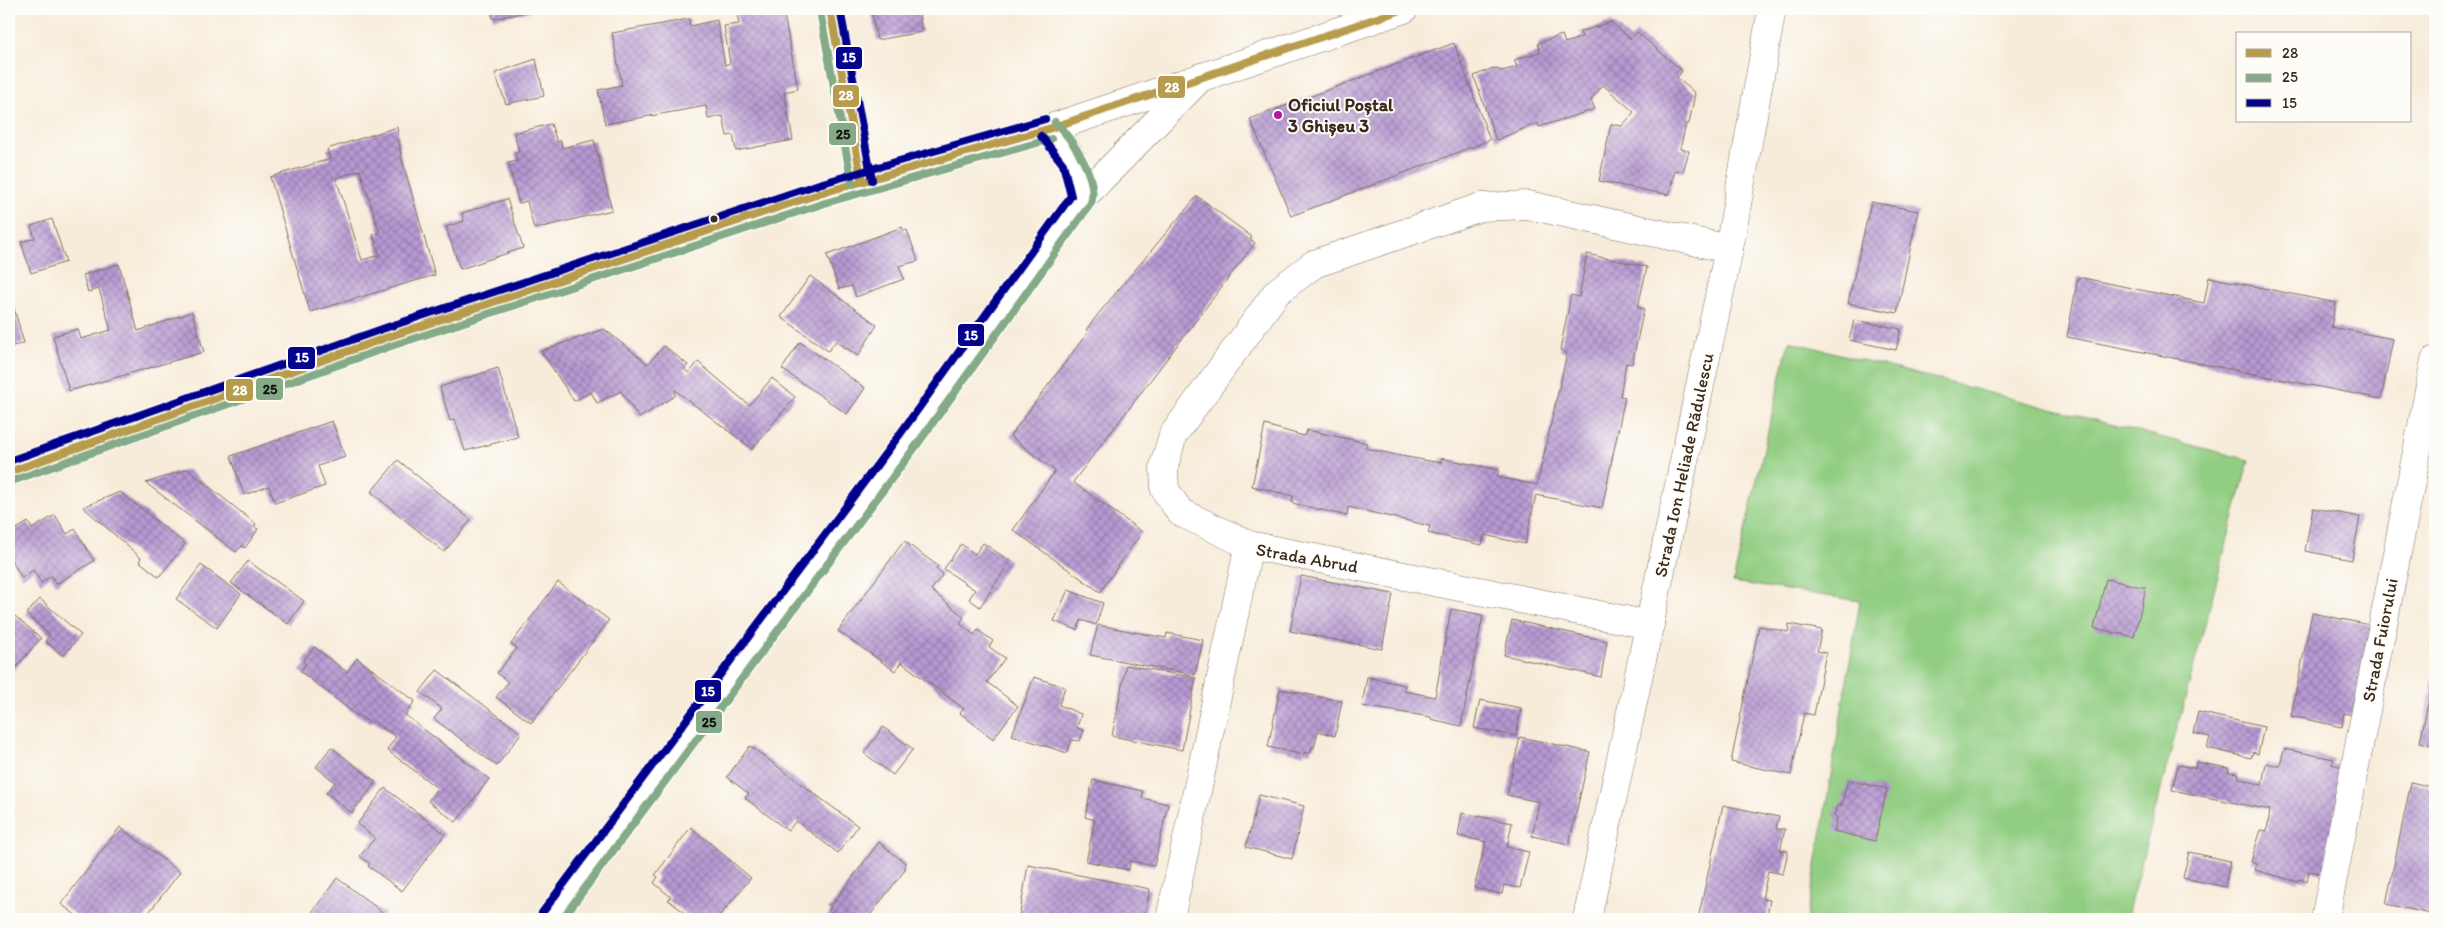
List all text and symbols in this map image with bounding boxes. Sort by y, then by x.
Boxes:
legend [2236,32,2412,122]
text: 28 [2282,44,2298,62]
line badge: 15 [835,46,863,70]
text: 15 [842,49,857,66]
text: 25 [2282,68,2298,86]
line badge: 28 [1157,75,1186,99]
text: 28 [1164,79,1180,96]
line badge: 28 [832,84,860,108]
text: 28 [838,87,854,104]
place label: Oficiul Poștal 3 Ghișeu 3 [1288,94,1394,137]
text: 15 [2282,94,2297,112]
marker: Oficiul Poștal 3 Ghișeu 3 [1272,109,1284,121]
line badge: 25 [828,122,857,146]
text: 25 [836,126,851,143]
unlabelled marker [709,214,719,224]
line badge: 15 [957,323,985,347]
text: 15 [964,327,979,344]
line badge: 15 [287,346,316,370]
text: 15 [295,349,310,366]
street label: Strada Ion Heliade Rădulescu [1649,351,1719,579]
line badge: 25 [255,377,284,401]
line badge: 28 [225,378,254,402]
text: 25 [263,381,278,398]
text: 28 [232,382,248,399]
street label: Strada Abrud [1254,538,1360,578]
street label: Strada Fuiorului [2357,576,2403,704]
line badge: 15 [694,679,722,703]
text: 15 [701,683,716,700]
line badge: 25 [695,710,723,734]
text: 25 [702,714,717,731]

